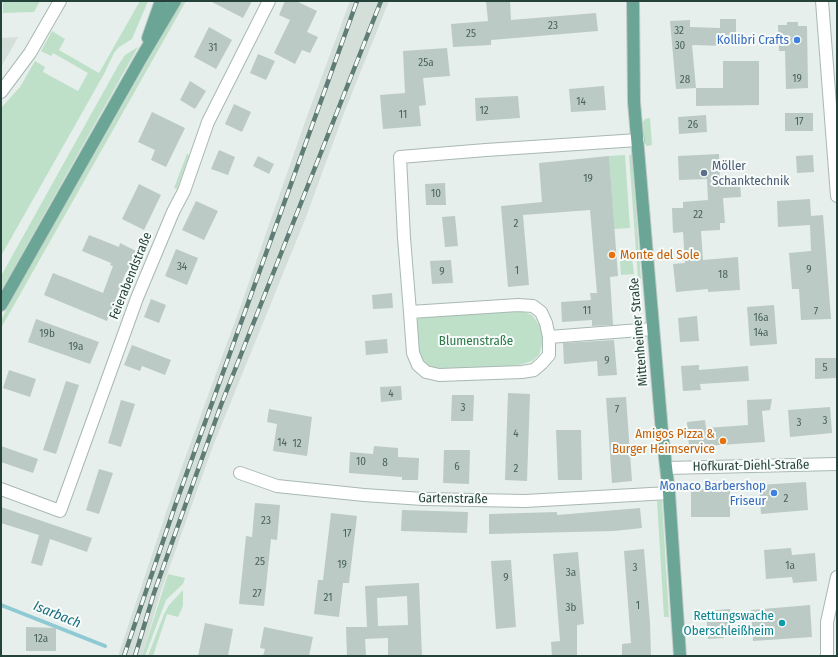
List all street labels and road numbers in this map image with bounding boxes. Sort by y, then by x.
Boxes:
street label: Feierabendstraße [106,230,156,322]
street label: Mittenheimer Straße [626,277,652,387]
street label: Hofkurat-Diehl-Straße [692,457,810,475]
street label: Gartenstraße [418,491,488,507]

